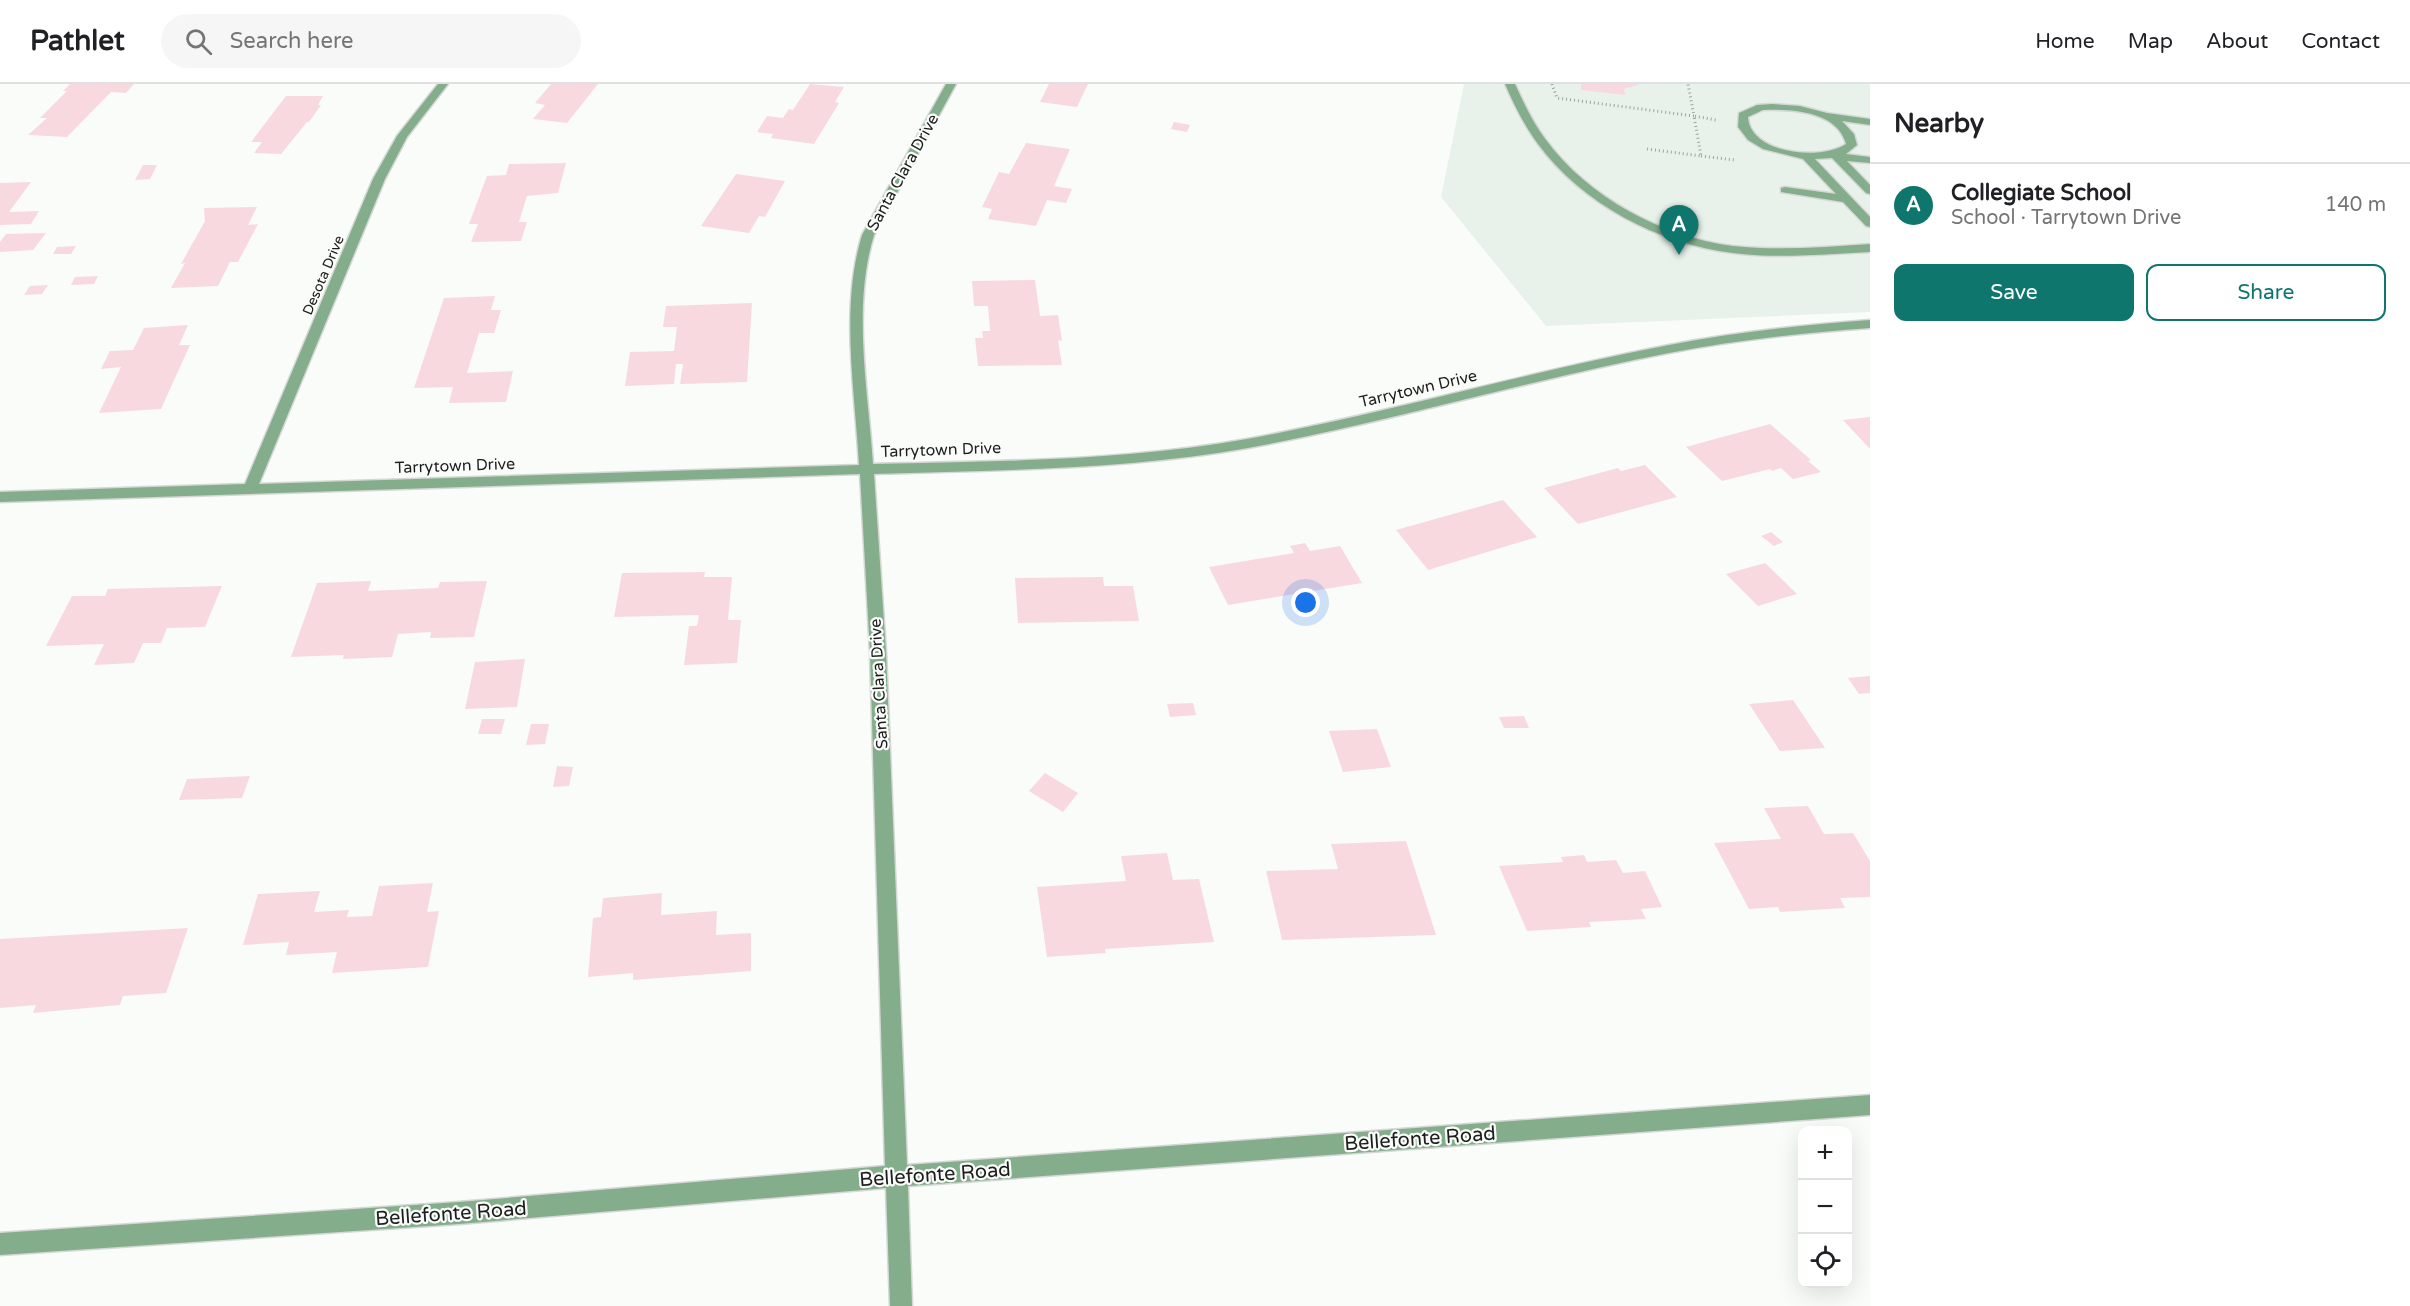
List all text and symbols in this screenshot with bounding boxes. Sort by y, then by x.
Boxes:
search box [161,14,581,68]
text: Pathlet [30,24,125,58]
icon: search [182,25,215,58]
text: Search here [230,28,353,54]
text: Home [2035,29,2095,54]
text: Map [2128,29,2173,54]
text: About [2206,29,2268,54]
text: Contact [2301,29,2380,54]
text: Nearby [1894,108,1984,139]
street label: Santa Clara Drive [863,111,943,234]
text: Collegiate School [1951,180,2132,206]
text: A [1906,193,1921,217]
text: 140 m [2325,193,2386,217]
pin: A [1660,206,1698,255]
text: School · Tarrytown Drive [1951,206,2181,230]
street label: Desota Drive [299,233,348,317]
button: Save [1894,264,2134,321]
button: Share [2146,264,2386,321]
street label: Tarrytown Drive [1357,366,1479,412]
street label: Tarrytown Drive [881,438,1001,462]
street label: Tarrytown Drive [395,454,515,478]
your location [1291,588,1320,617]
street label: Santa Clara Drive [866,618,892,750]
street label: Bellefonte Road [1344,1122,1497,1156]
map controls [1798,1126,1852,1288]
button: + [1798,1126,1852,1180]
street label: Bellefonte Road [859,1158,1012,1192]
button: − [1798,1180,1852,1234]
street label: Bellefonte Road [375,1197,528,1231]
button: locate [1798,1234,1852,1288]

